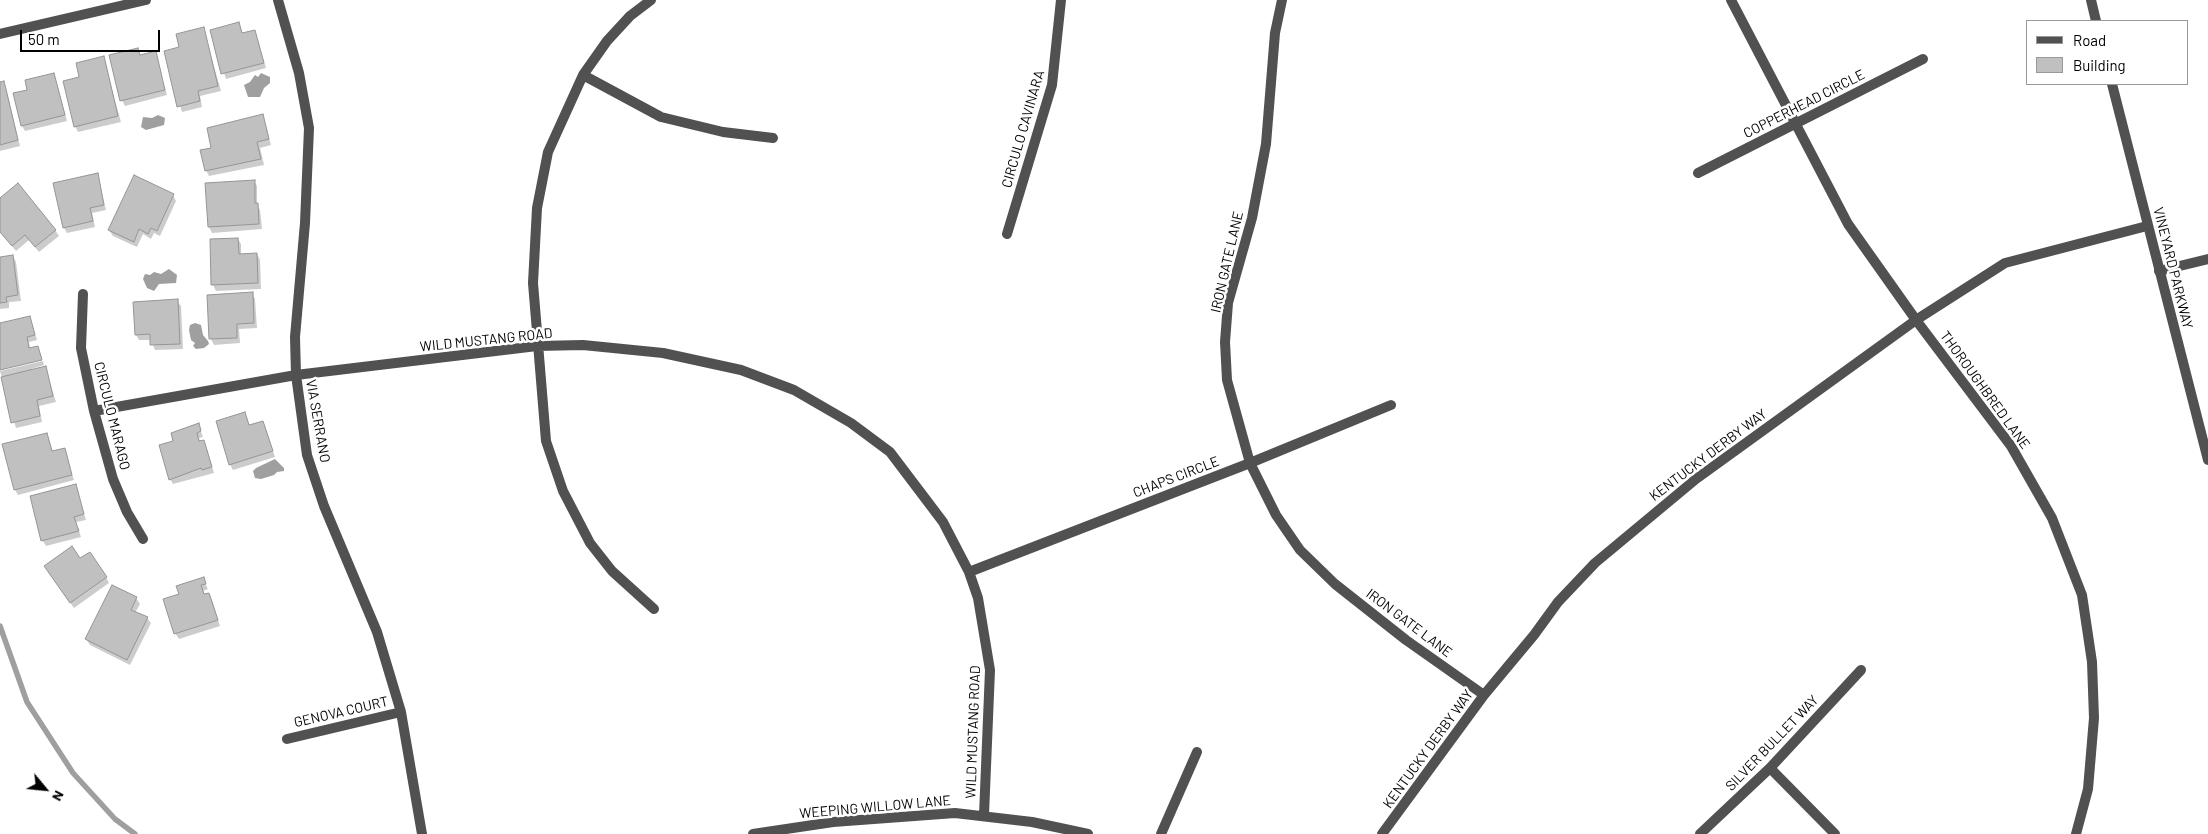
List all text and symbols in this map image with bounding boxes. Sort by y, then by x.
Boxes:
scale bar [22,20,162,52]
legend [2026,20,2188,85]
text: 50 m [28,30,60,48]
text: Road [2073,31,2106,49]
text: Building [2073,56,2126,74]
street label: COPPERHEAD CIRCLE [1740,66,1868,142]
street label: CIRCULO CAVINARA [998,68,1048,190]
street label: VINEYARD PARKWAY [2150,205,2196,331]
street label: IRON GATE LANE [1207,210,1247,314]
street label: WILD MUSTANG ROAD [419,325,553,355]
street label: THOROUGHBRED LANE [1937,328,2033,452]
street label: CIRCULO MARAGO [90,360,134,472]
street label: VIA SERRANO [302,378,334,464]
street label: KENTUCKY DERBY WAY [1646,405,1770,505]
street label: CHAPS CIRCLE [1130,453,1222,501]
street label: IRON GATE LANE [1363,585,1455,661]
street label: WILD MUSTANG ROAD [962,665,984,799]
street label: KENTUCKY DERBY WAY [1379,686,1477,812]
street label: SILVER BULLET WAY [1722,692,1822,794]
street label: GENOVA COURT [292,693,390,731]
north arrow [20,764,70,814]
text: N [49,788,68,804]
street label: WEEPING WILLOW LANE [799,792,951,822]

